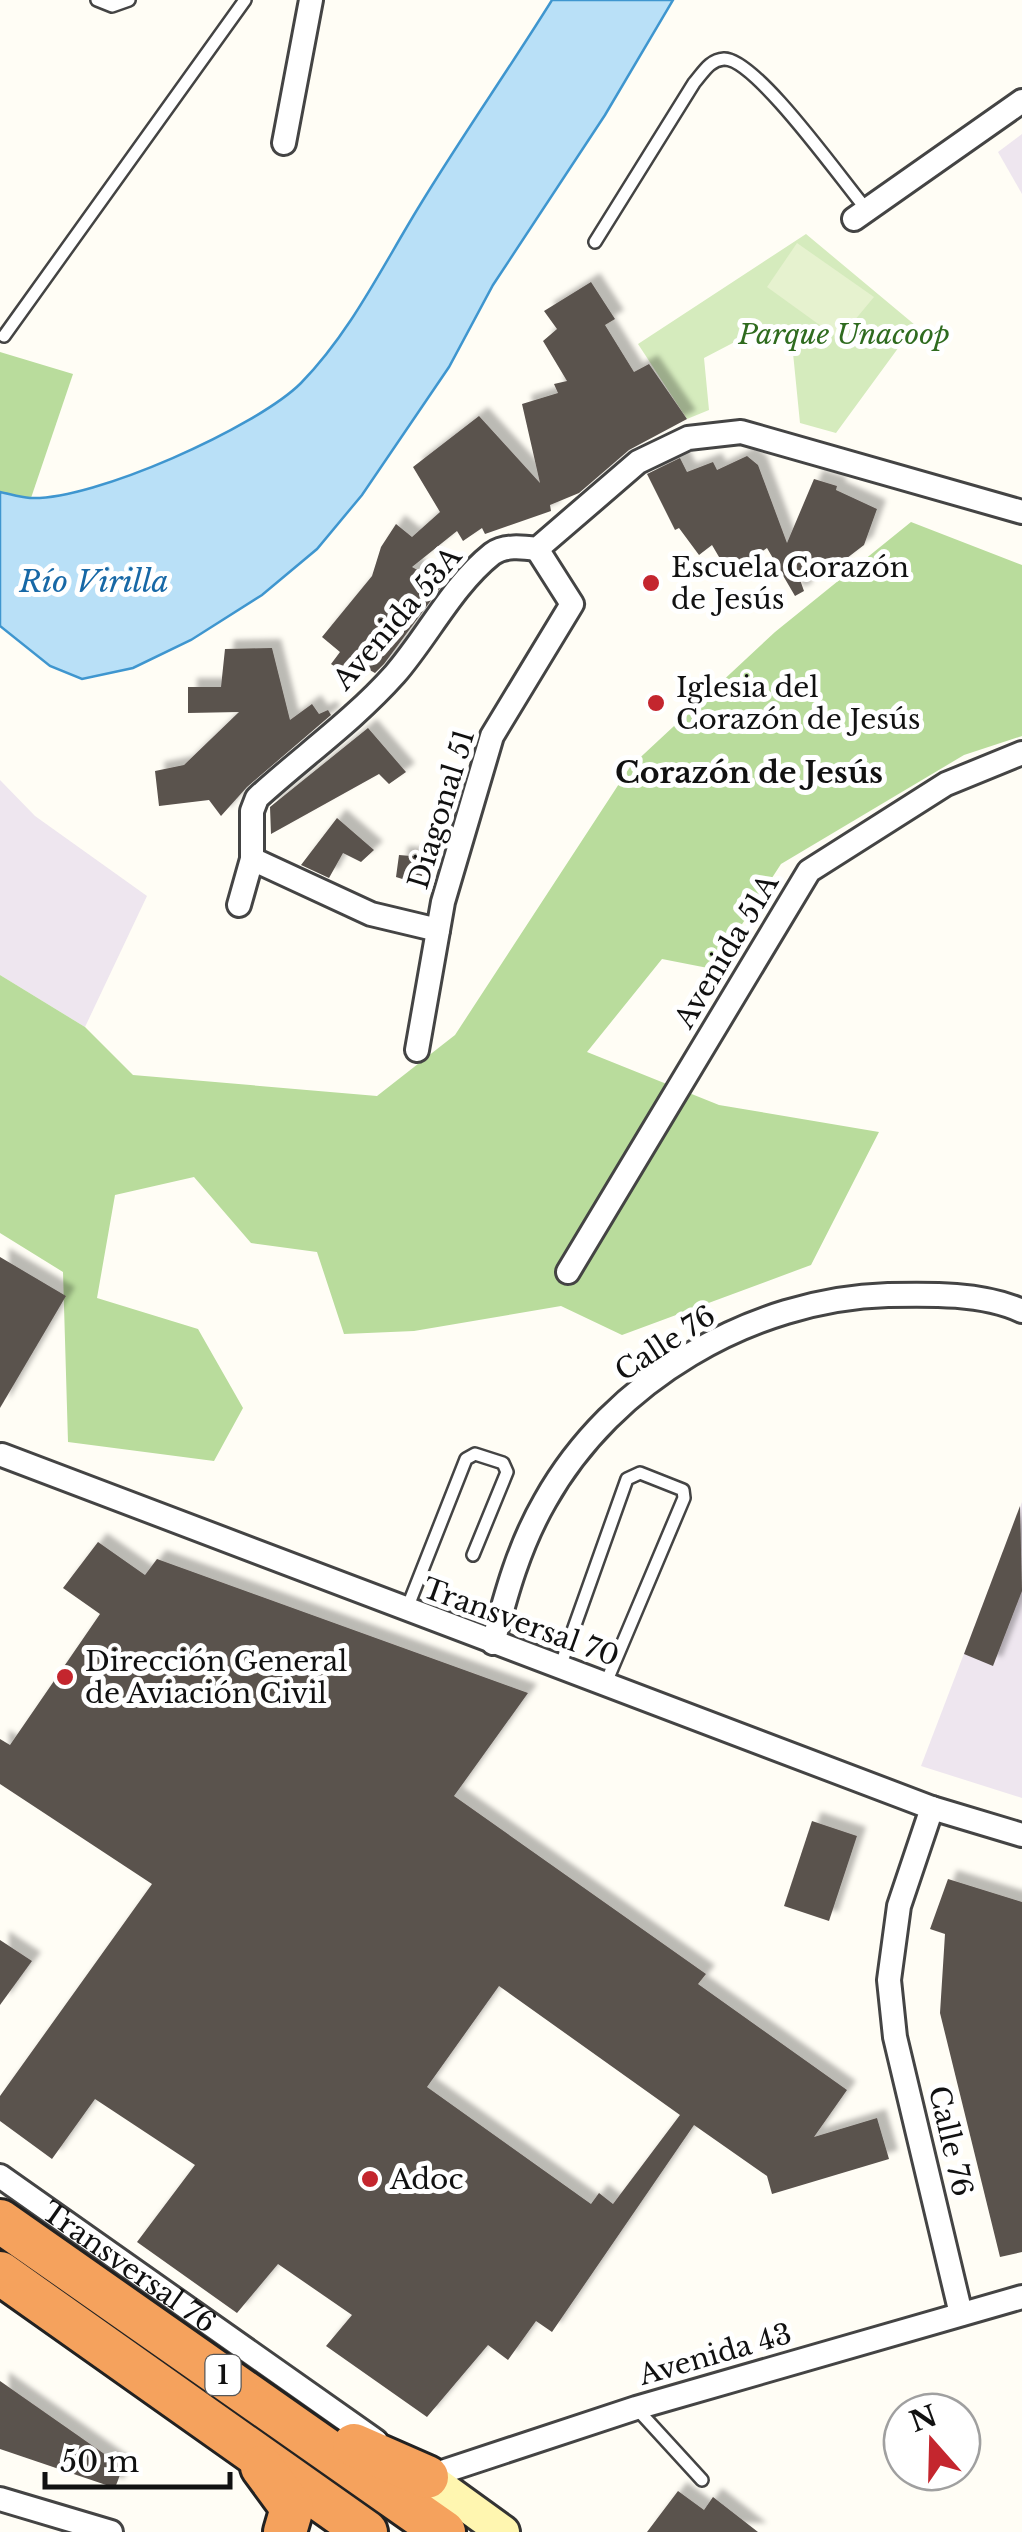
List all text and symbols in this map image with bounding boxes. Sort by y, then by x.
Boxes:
park label: Parque Unacoop [737,317,950,352]
street label: Avenida 53A [325,539,469,698]
place label: Escuela Corazón de Jesús [671,550,909,617]
water label: Río Virilla [18,563,169,600]
marker: Escuela Corazón de Jesús [640,572,662,594]
place label: Iglesia del Corazón de Jesús [676,670,920,737]
marker: Iglesia del Corazón de Jesús [645,692,667,714]
street label: Diagonal 51 [401,725,482,893]
district label: Corazón de Jesús [615,754,883,791]
street label: Avenida 51A [666,868,786,1036]
street label: Calle 76 [609,1298,722,1389]
street label: Transversal 70 [418,1571,624,1674]
place label: Dirección General de Aviación Civil [85,1644,347,1711]
marker: Dirección General de Aviación Civil [54,1666,76,1688]
street label: Calle 76 [921,2082,980,2200]
place label: Adoc [389,2162,463,2197]
marker: Adoc [359,2168,381,2190]
street label: Transversal 76 [35,2194,222,2341]
street label: Avenida 43 [634,2316,795,2393]
road number: 1 [206,2355,240,2395]
north arrow [882,2392,982,2492]
text: N [905,2398,942,2440]
scale bar [45,2427,230,2489]
text: 50 m [60,2443,139,2480]

